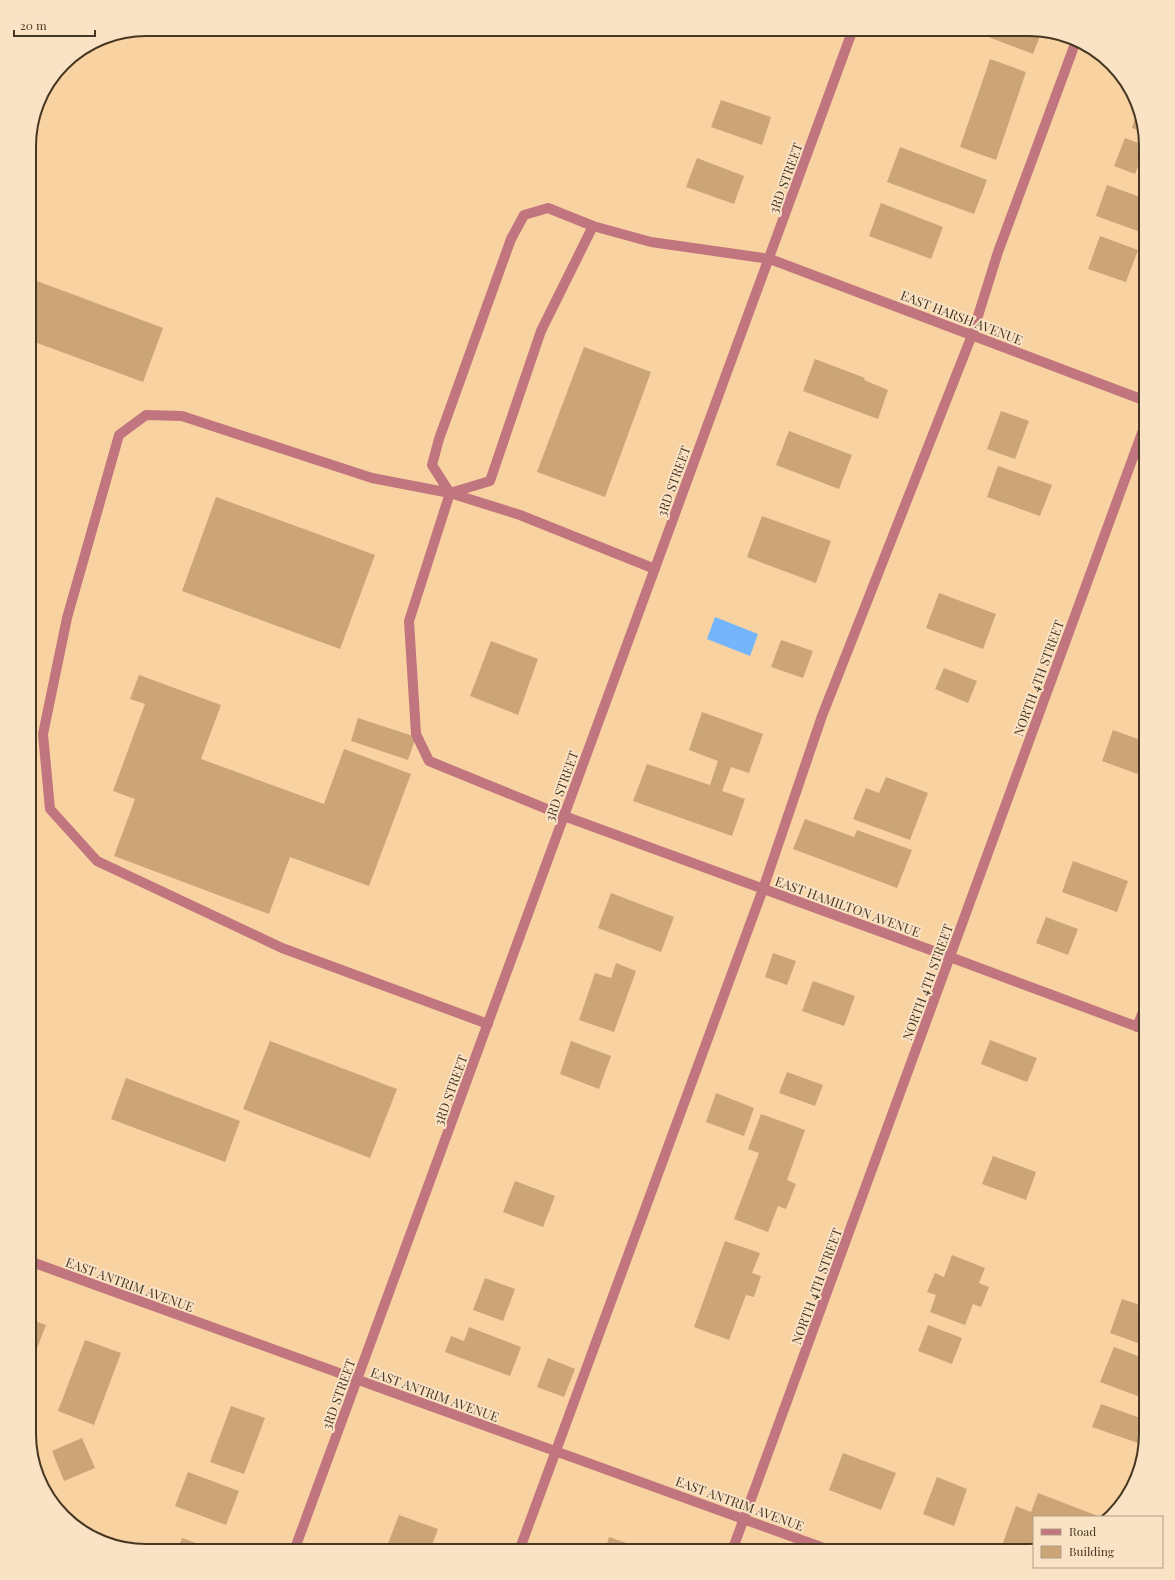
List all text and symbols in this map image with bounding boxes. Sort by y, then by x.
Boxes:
scale bar [14,12,95,38]
text: 20 m [20,17,47,33]
street label: 3RD STREET [764,140,806,216]
street label: EAST HARSH AVENUE [898,286,1026,348]
street label: 3RD STREET [652,443,694,519]
street label: NORTH 4TH STREET [1009,617,1067,739]
street label: 3RD STREET [540,748,582,824]
street label: EAST HAMILTON AVENUE [773,872,923,940]
street label: NORTH 4TH STREET [898,921,956,1043]
street label: 3RD STREET [429,1052,471,1128]
street label: NORTH 4TH STREET [787,1225,845,1347]
street label: EAST ANTRIM AVENUE [63,1253,197,1315]
street label: 3RD STREET [317,1356,359,1432]
street label: EAST ANTRIM AVENUE [368,1363,502,1425]
street label: EAST ANTRIM AVENUE [673,1472,807,1534]
legend [1033,1516,1163,1568]
text: Road [1069,1523,1096,1539]
text: Building [1069,1543,1115,1559]

